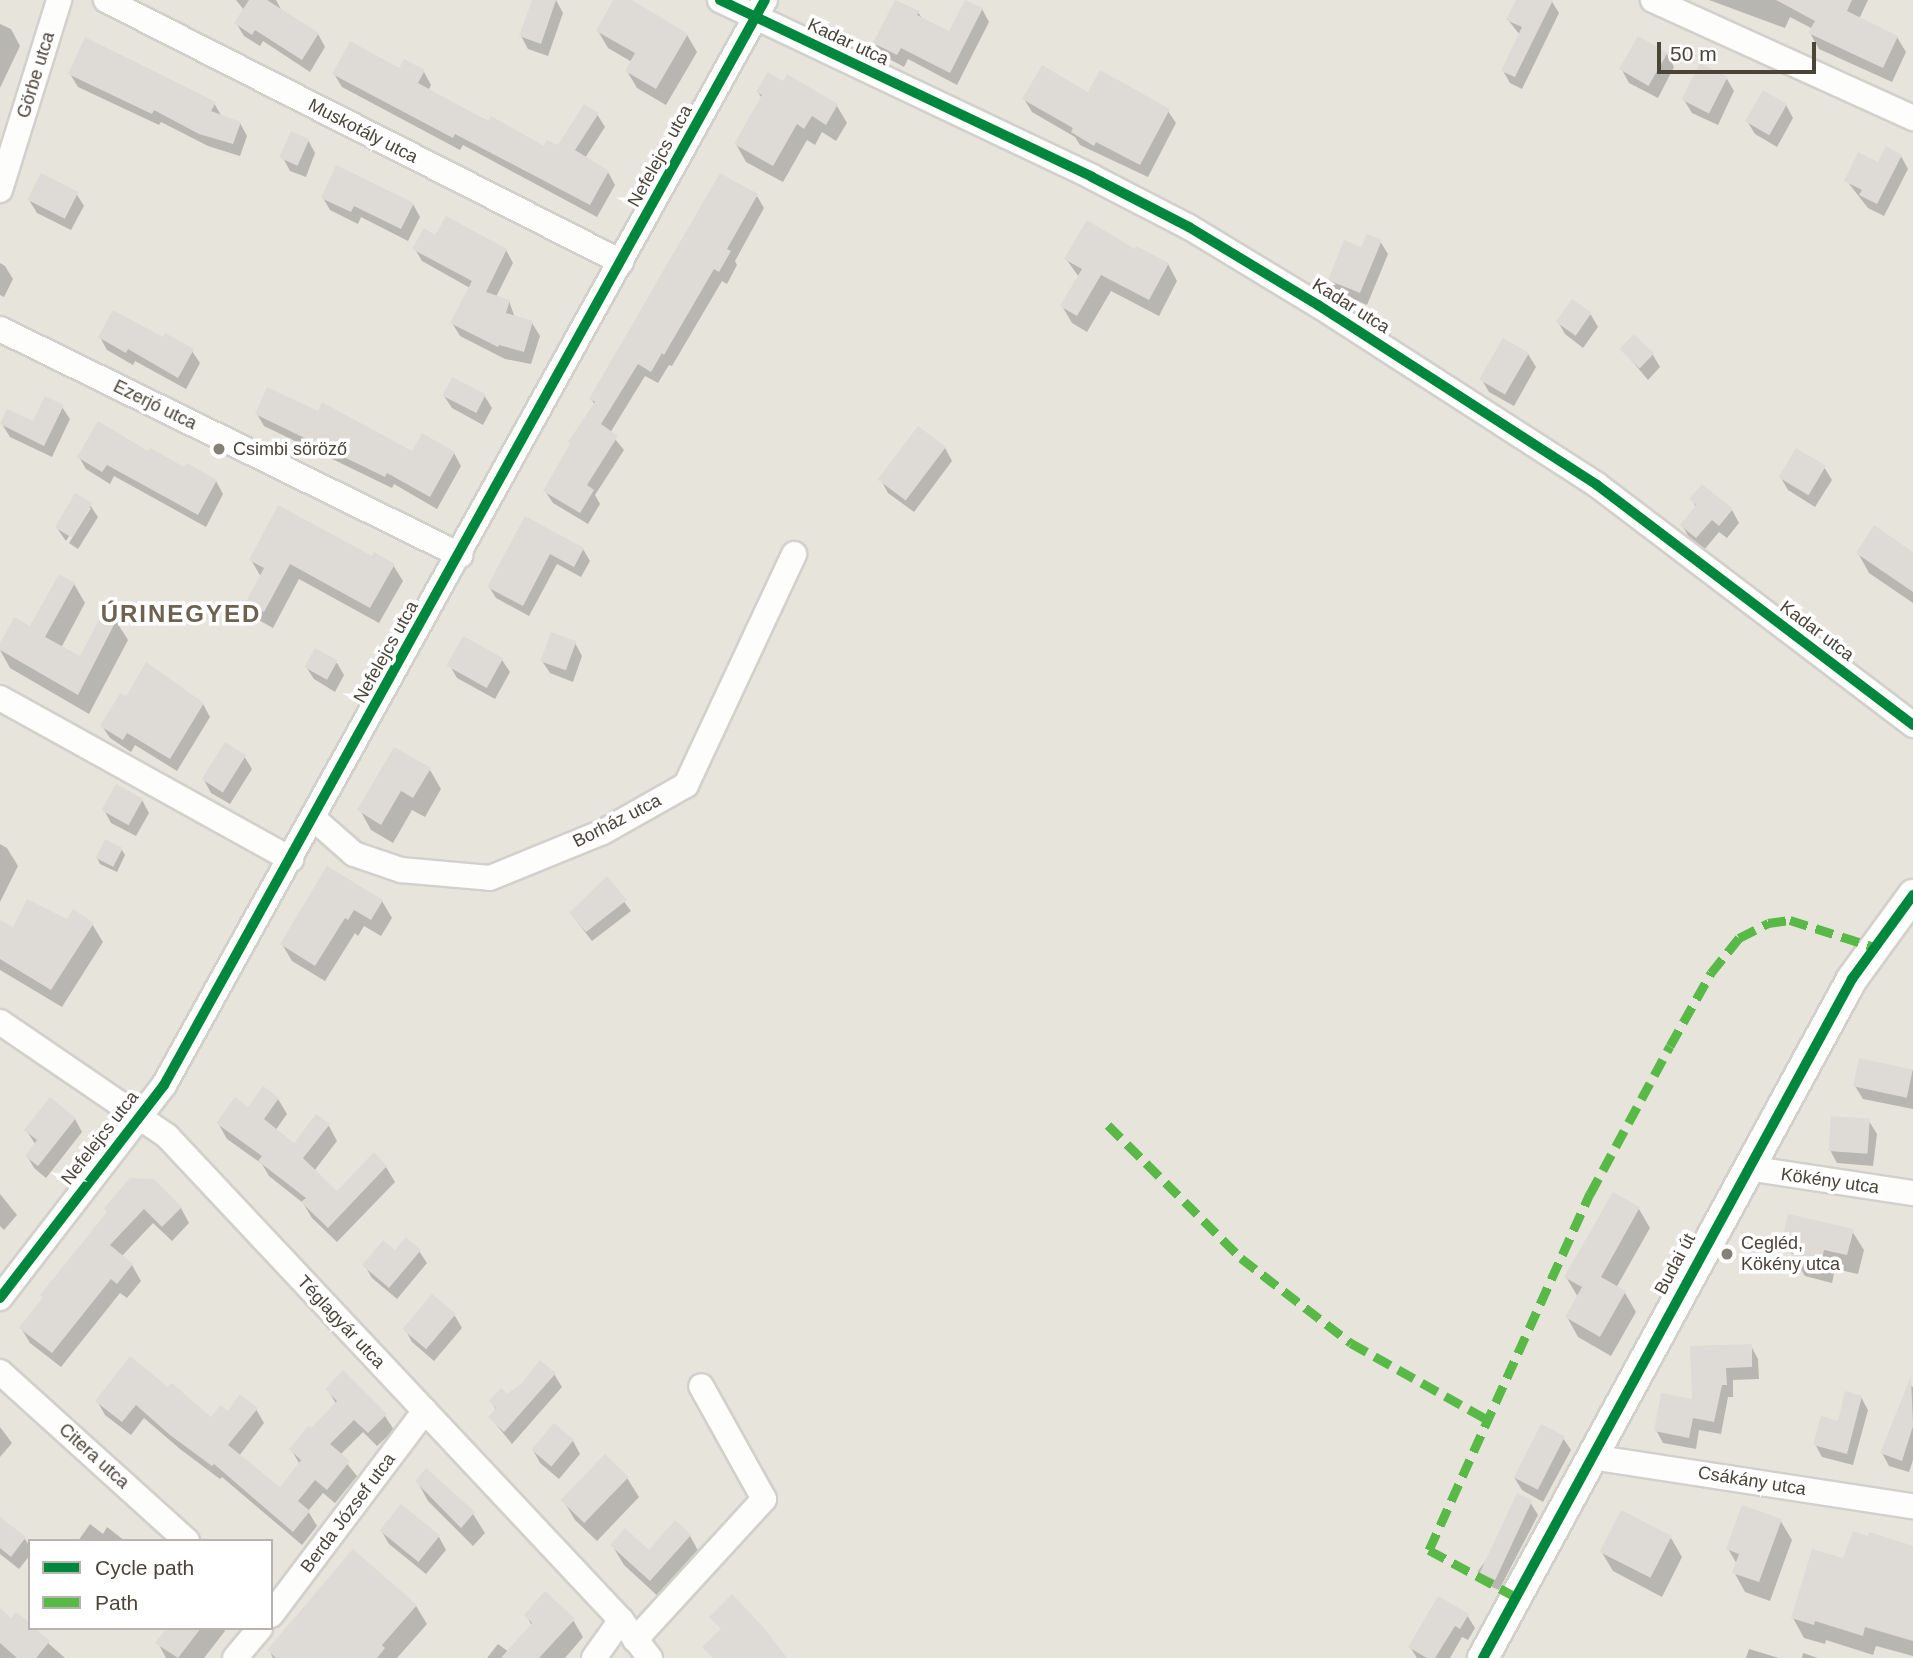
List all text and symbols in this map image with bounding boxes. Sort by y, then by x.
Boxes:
street label: Kadar utca [804,14,892,70]
scale bar [1661,28,1820,72]
street label: Görbe utca [13,29,59,121]
text: 50 m [1670,42,1717,65]
street label: Muskotály utca [305,94,421,168]
street label: Nefelejcs utca [623,101,697,211]
street label: Kadar utca [1308,274,1394,338]
street label: Ezerjó utca [110,376,200,434]
place label: Csimbi söröző [233,438,347,460]
marker: Csimbi söröző [211,441,227,457]
street label: Kadar utca [1776,596,1858,666]
street label: Nefelejcs utca [349,597,423,707]
district label: ÚRINEGYED [102,600,260,628]
street label: Borház utca [569,790,665,852]
street label: Nefelejcs utca [57,1087,143,1189]
street label: Kökény utca [1779,1163,1881,1199]
street label: Budai út [1650,1230,1700,1298]
place label: Cegléd, Kökény utca [1741,1233,1840,1276]
marker: Cegléd, Kökény utca [1719,1246,1735,1262]
street label: Téglagyár utca [293,1271,389,1373]
street label: Citera utca [54,1419,134,1493]
street label: Berda József utca [296,1449,400,1577]
street label: Csákány utca [1696,1462,1808,1500]
legend [28,1539,273,1630]
text: Cycle path [95,1556,194,1579]
text: Path [95,1591,138,1614]

